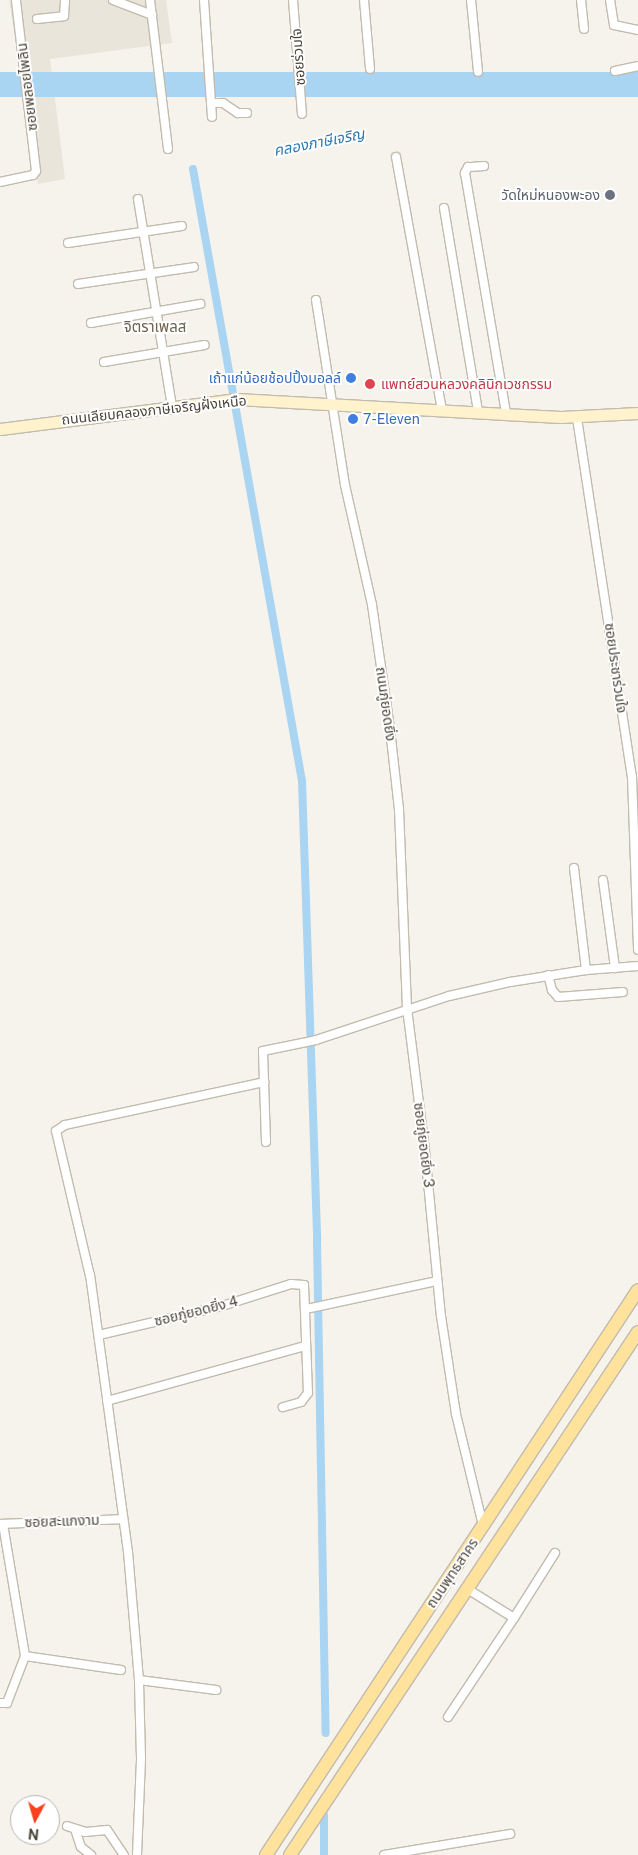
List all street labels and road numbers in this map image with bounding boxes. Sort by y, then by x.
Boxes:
street label: ซอยร่วมใจ [288,28,308,86]
street label: ซอยพลอยไพลิน [13,42,41,132]
street label: ถนนเลียบคลองภาษีเจริญฝั่งเหนือ [61,392,247,428]
street label: ซอยประชาร่วมใจ [601,622,631,714]
street label: ถนนภู่ยอดยิ่ง [372,666,400,742]
street label: ซอยภู่ยอดยิ่ง 3 [410,1101,438,1189]
street label: ซอยภู่ยอดยิ่ง 4 [152,1292,240,1330]
street label: ซอยสะแกงาม [24,1511,100,1531]
street label: ถนนพุทธสาคร [423,1535,481,1611]

